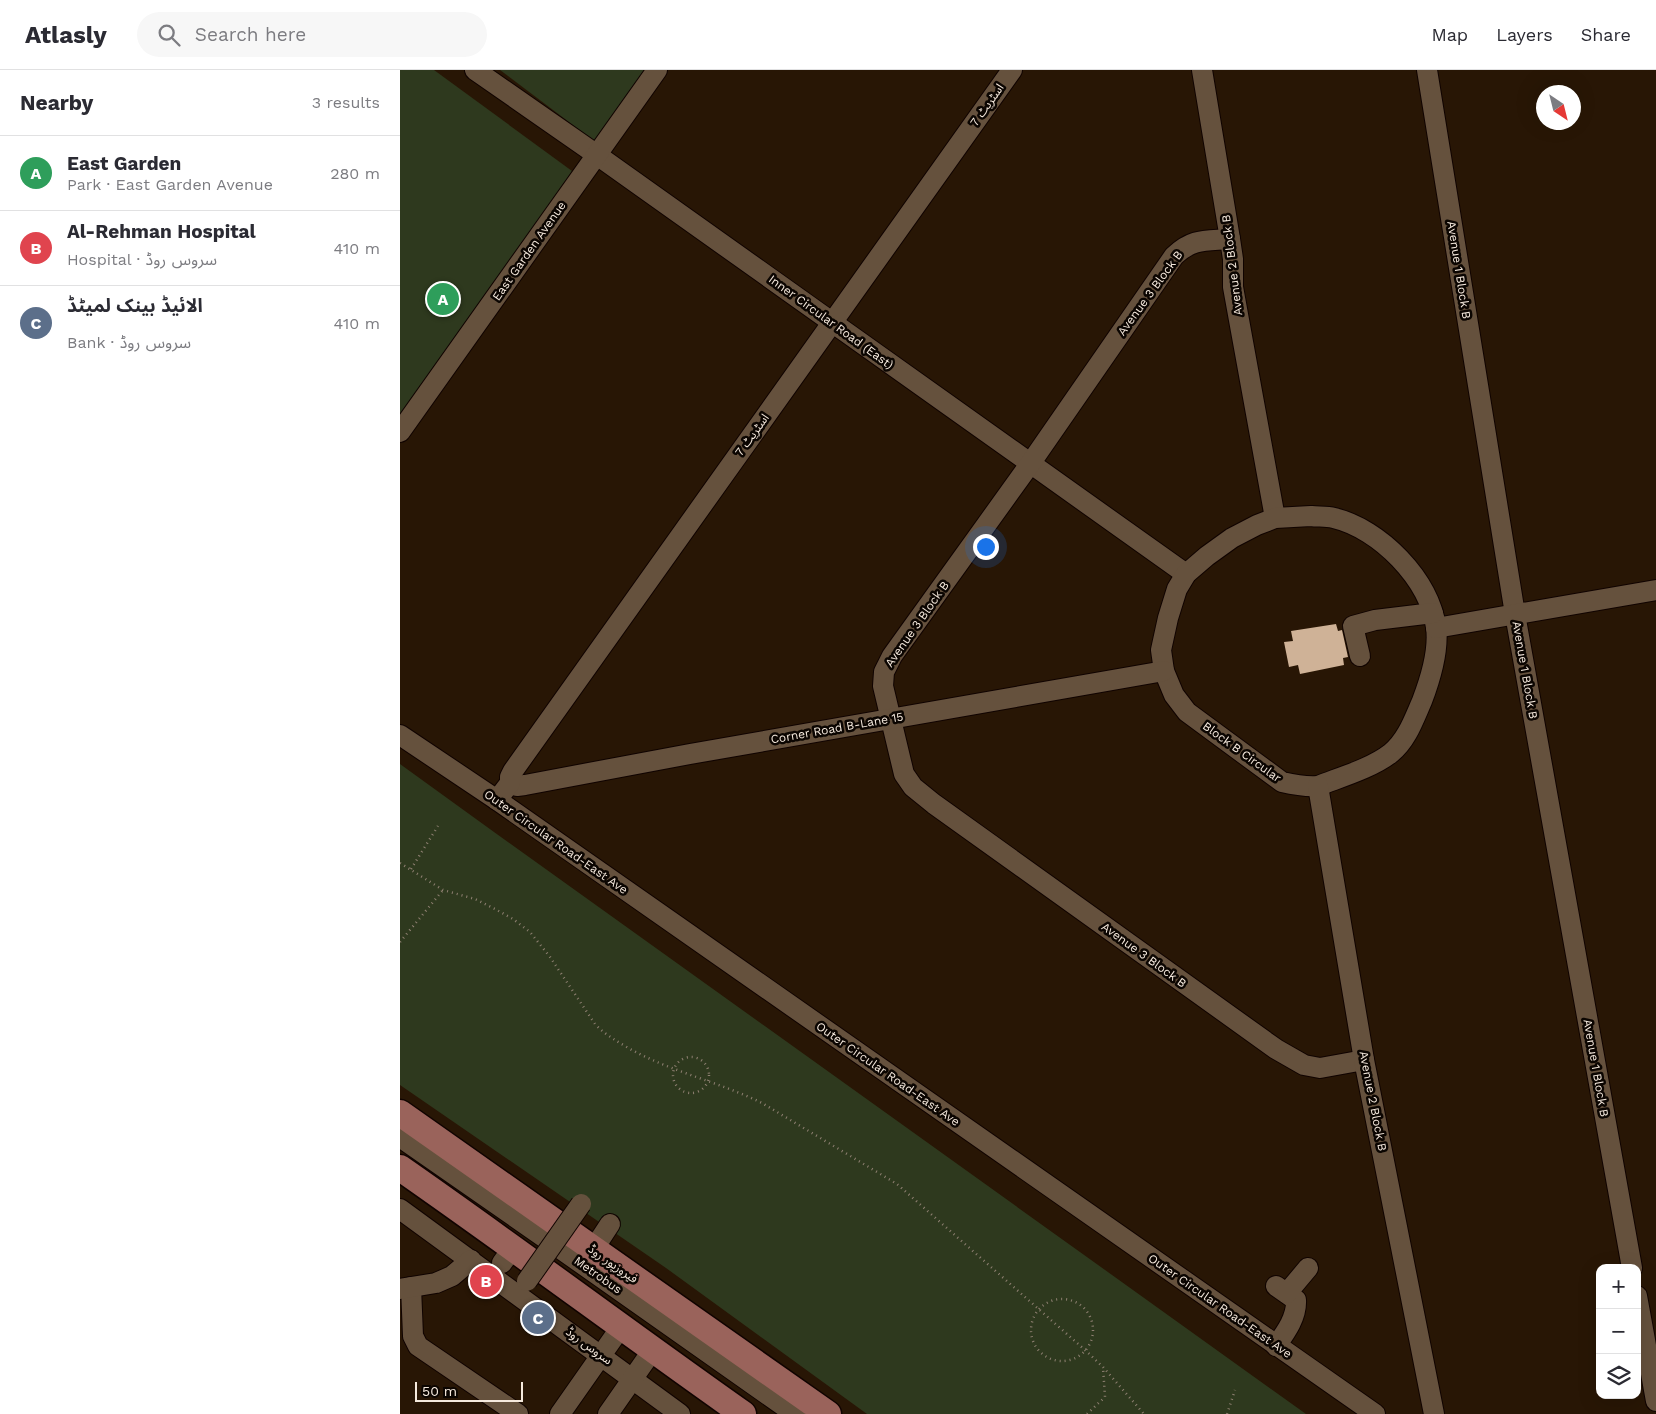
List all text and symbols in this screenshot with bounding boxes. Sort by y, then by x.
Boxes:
search box [137,12,487,57]
text: Atlasly [25,21,107,49]
icon: search [155,21,183,49]
text: Search here [195,23,306,46]
text: Map [1431,24,1468,45]
text: Layers [1496,24,1553,45]
text: Share [1581,24,1631,45]
street label: اسٹریٹ 7 [967,81,1007,129]
north arrow [1536,85,1581,130]
text: Nearby [20,90,93,115]
text: 3 results [312,93,380,112]
text: East Garden [67,152,181,175]
text: A [31,164,41,183]
text: 280 m [330,164,380,183]
text: Park · East Garden Avenue [67,175,273,194]
street label: East Garden Avenue [489,199,569,303]
street label: Avenue 2 Block B [1219,214,1245,316]
text: Al-Rehman Hospital [67,220,256,243]
street label: Avenue 1 Block B [1444,220,1474,320]
text: B [31,239,41,258]
text: 410 m [334,239,380,258]
street label: Avenue 3 Block B [1114,248,1186,338]
text: Hospital · سروس روڈ [67,250,217,269]
street label: Inner Circular Road (East) [766,272,896,372]
pin: A [427,280,459,318]
text: الائیڈ بینک لمیٹڈ [67,294,203,317]
text: C [31,314,41,333]
text: 410 m [334,314,380,333]
text: Bank · سروس روڈ [67,333,191,352]
street label: اسٹریٹ 7 [732,411,772,459]
your location [973,534,999,560]
street label: Avenue 3 Block B [882,578,952,670]
street label: Avenue 1 Block B [1510,620,1541,720]
street label: Corner Road B-Lane 15 [770,709,904,747]
street label: Block B Circular [1200,719,1284,785]
street label: Outer Circular Road-East Ave [482,787,631,897]
street label: Avenue 3 Block B [1099,919,1189,991]
street label: Avenue 1 Block B [1581,1018,1612,1118]
street label: Outer Circular Road-East Ave [814,1019,963,1129]
street label: Avenue 2 Block B [1356,1050,1390,1152]
street label: فیروزپور روڈ [585,1242,641,1287]
street label: Outer Circular Road-East Ave [1146,1251,1295,1361]
street label: Metrobus [571,1253,625,1297]
pin: B [470,1262,502,1300]
map controls [1596,1264,1641,1399]
button: + [1596,1264,1641,1309]
pin: C [522,1299,554,1337]
button: − [1596,1309,1641,1354]
street label: سروس روڈ [563,1324,615,1367]
button: layers [1596,1354,1641,1399]
scale bar [415,1379,522,1402]
text: 50 m [422,1383,457,1399]

